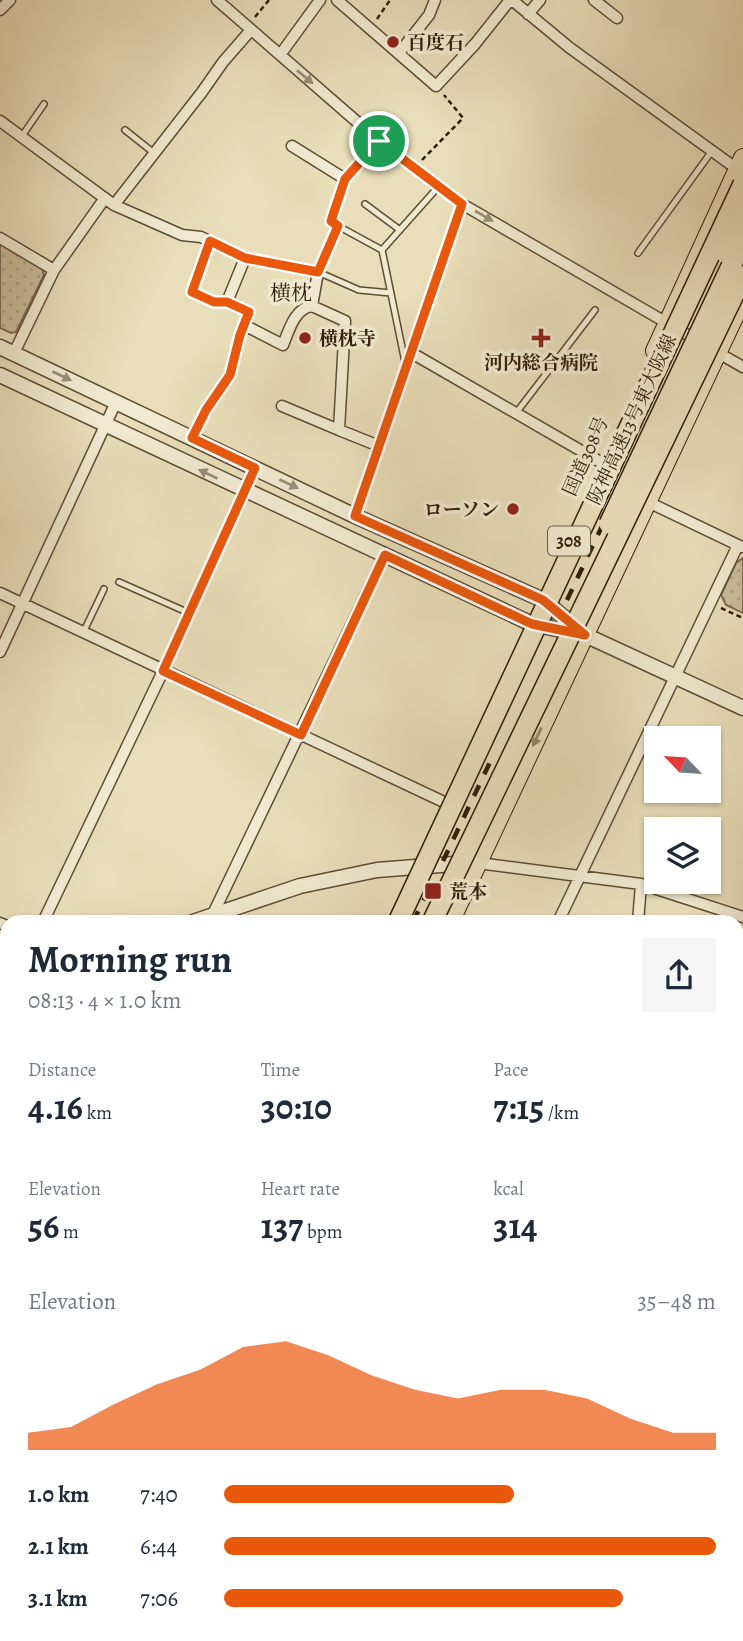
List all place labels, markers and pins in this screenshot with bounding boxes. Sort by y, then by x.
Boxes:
place label: 百度石 [407,30,464,56]
marker: 百度石 [385,34,401,50]
pin [349,111,409,171]
place label: 横枕寺 [319,326,376,352]
marker: 河内総合病院 [531,328,551,348]
marker: 横枕寺 [297,330,313,346]
place label: 河内総合病院 [484,350,598,376]
place label: ローソン [424,497,499,523]
marker: ローソン [505,501,521,517]
place label: 荒本 [449,879,487,905]
marker: 荒本 [423,881,443,901]

